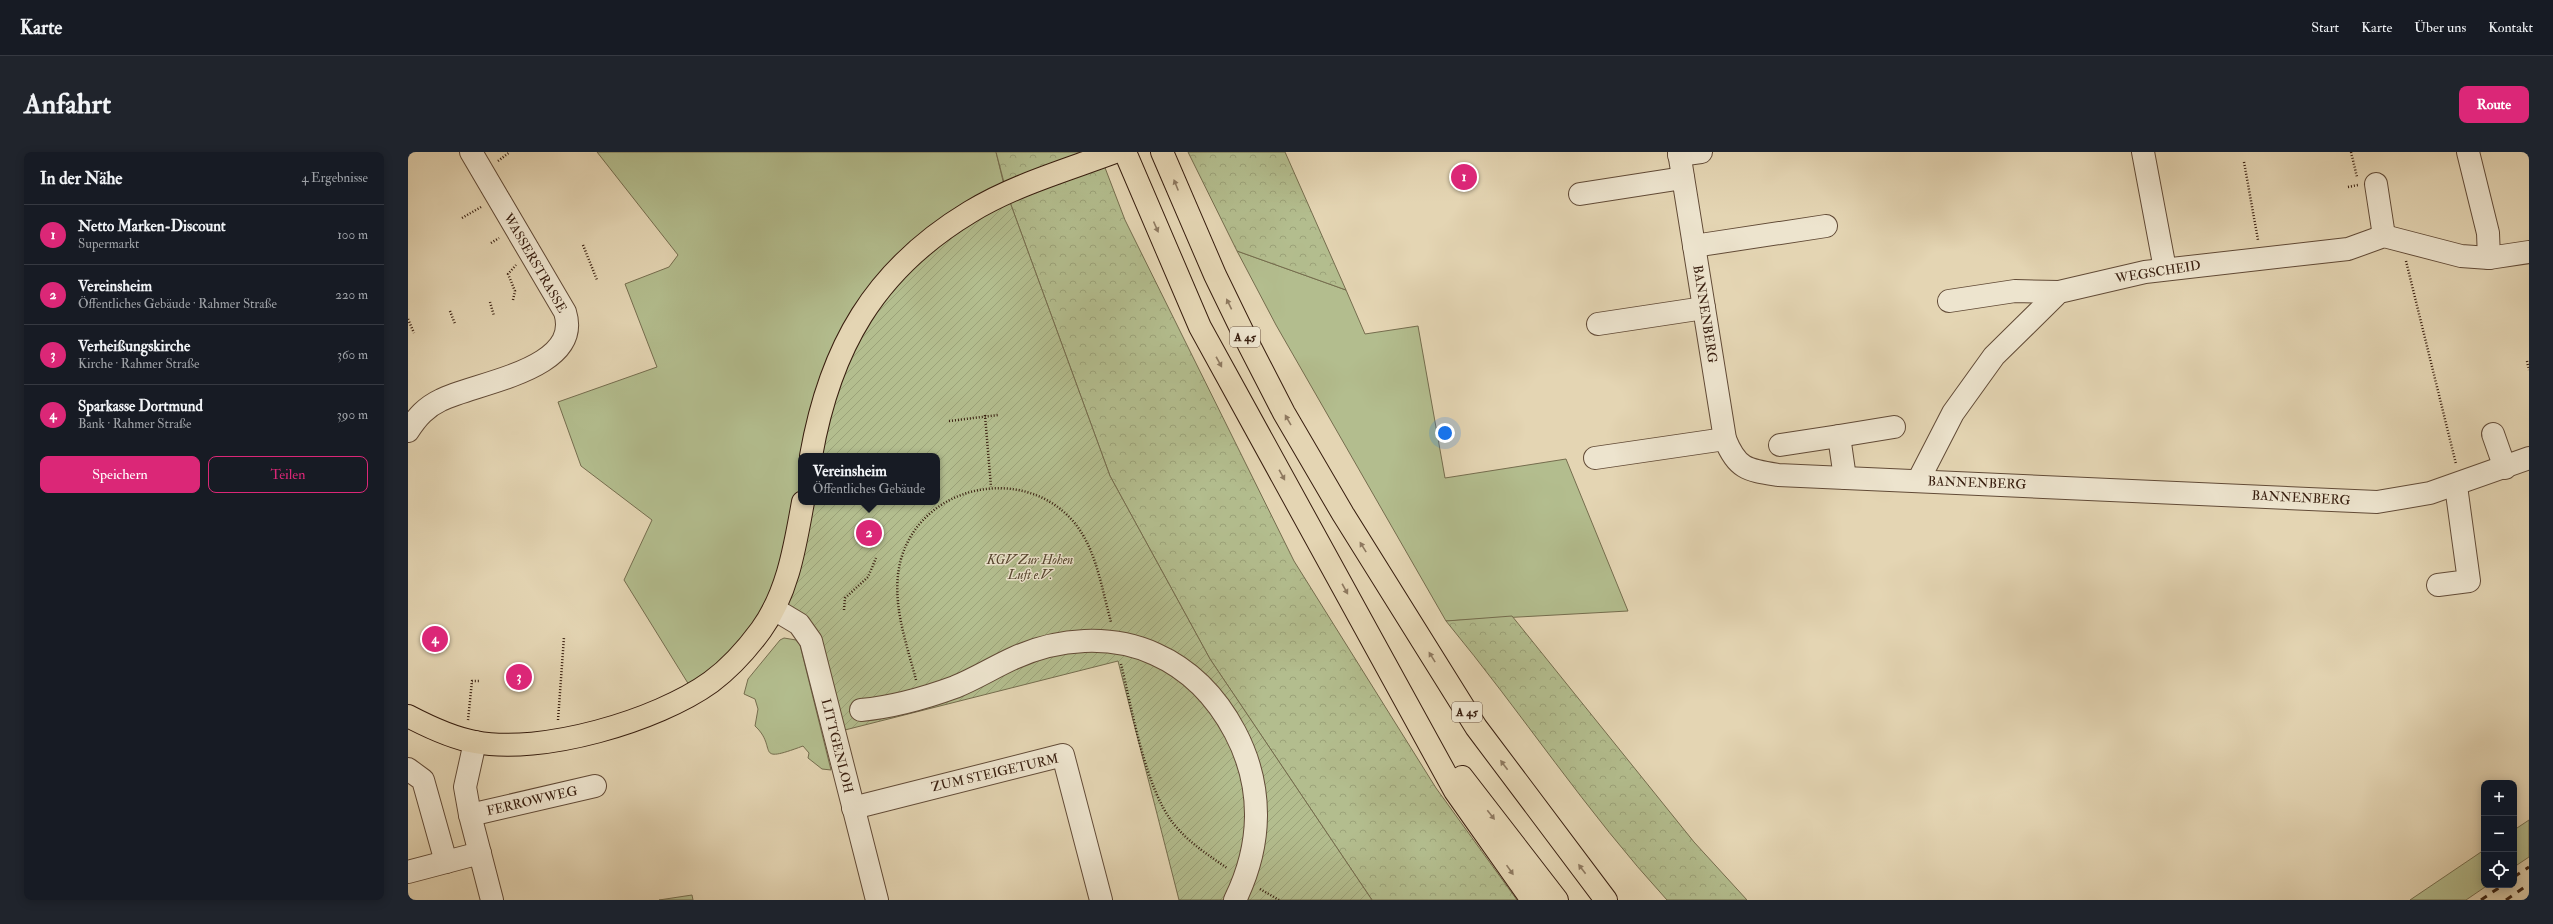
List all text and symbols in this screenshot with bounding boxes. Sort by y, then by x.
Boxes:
text: Karte [20,16,62,40]
text: Start [2311,19,2339,36]
text: Karte [2361,19,2392,36]
text: Über uns [2414,19,2466,36]
text: Kontakt [2488,19,2533,36]
button: Route [2459,86,2529,123]
text: Anfahrt [24,87,111,122]
pin: 1 [1451,162,1477,192]
text: In der Nähe [40,168,122,189]
text: 4 Ergebnisse [301,170,368,186]
one-way arrow [1173,180,1179,191]
street label: WASSERSTRASSE [500,210,570,316]
text: Netto Marken-Discount [78,217,226,236]
one-way arrow [1153,221,1159,232]
text: 1 [51,227,55,243]
text: 100 m [337,227,368,243]
text: Supermarkt [78,236,139,252]
street label: WEGSCHEID [2113,257,2202,287]
street label: BANNENBERG [1689,264,1721,364]
text: Vereinsheim [78,277,152,296]
text: 2 [50,287,56,303]
text: 220 m [335,287,368,303]
text: Öffentliches Gebäude · Rahmer Straße [78,296,277,312]
one-way arrow [1226,298,1232,310]
road number: A 45 [1230,327,1260,347]
text: Verheißungskirche [78,337,190,356]
text: 3 [51,347,56,363]
text: 360 m [337,347,368,363]
text: Kirche · Rahmer Straße [78,356,199,372]
one-way arrow [1216,356,1222,367]
text: Sparkasse Dortmund [78,397,203,416]
text: 4 [49,407,57,423]
text: 390 m [337,407,368,423]
one-way arrow [1284,415,1292,425]
text: Bank · Rahmer Straße [78,416,191,432]
your location [1435,423,1455,443]
popup [798,453,940,505]
button: Speichern [40,456,200,493]
button: Teilen [208,456,368,493]
text: Vereinsheim [813,462,887,481]
one-way arrow [1279,470,1285,481]
street label: BANNENBERG [1927,473,2027,493]
text: Öffentliches Gebäude [813,481,925,497]
street label: BANNENBERG [2251,487,2351,509]
pin: 2 [856,518,882,548]
one-way arrow [1360,541,1367,552]
park label: KGV Zur Hohen Luft e.V. [986,552,1073,583]
one-way arrow [1341,583,1348,595]
pin: 4 [422,624,448,654]
one-way arrow [1429,651,1436,663]
pin: 3 [506,662,532,692]
street label: LITTGENLOH [818,697,857,795]
road number: A 45 [1452,702,1482,722]
street label: ZUM STEIGETURM [930,750,1061,795]
one-way arrow [1500,759,1509,770]
map controls [2481,780,2517,888]
button: + [2481,780,2517,816]
street label: FERROWWEG [485,783,579,819]
one-way arrow [1487,809,1496,820]
button: − [2481,816,2517,852]
button: locate [2481,852,2517,888]
one-way arrow [1578,863,1587,874]
one-way arrow [1506,864,1514,875]

